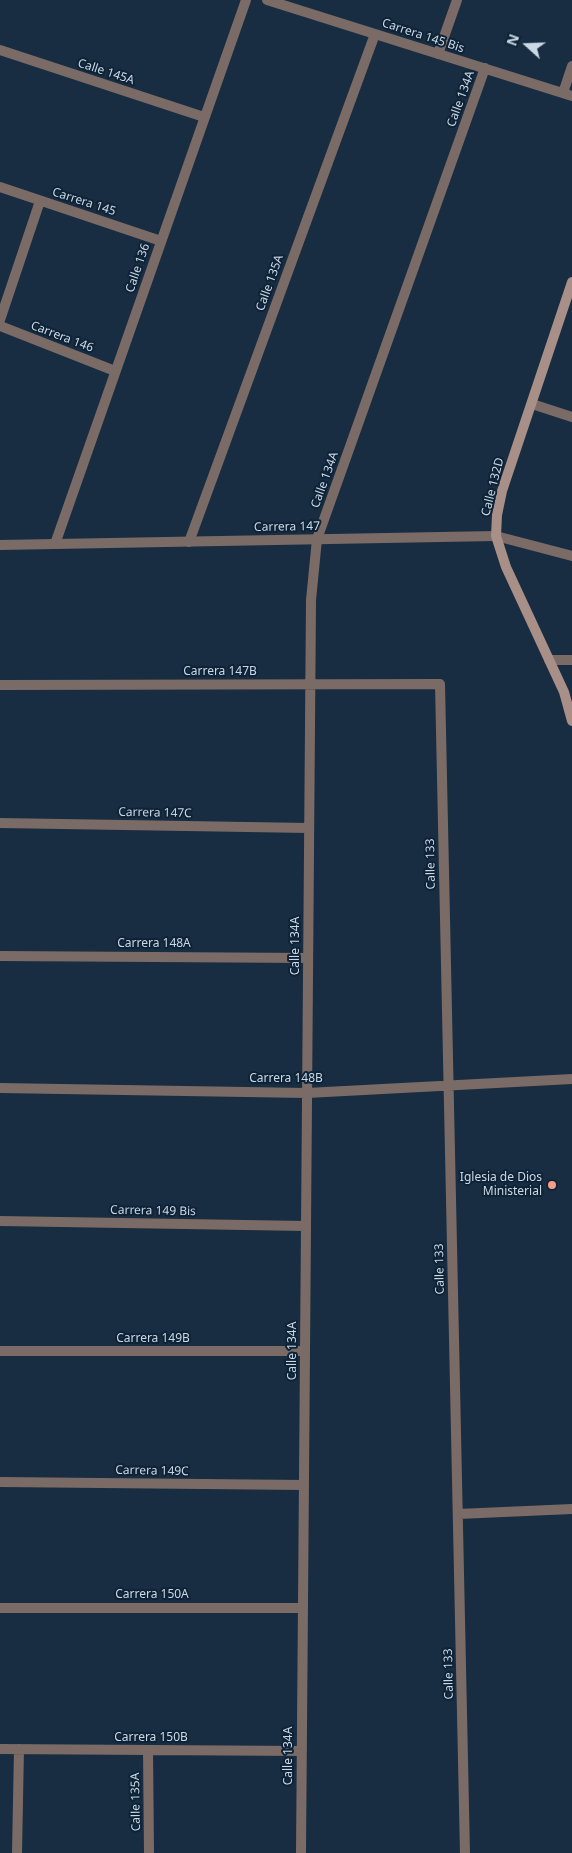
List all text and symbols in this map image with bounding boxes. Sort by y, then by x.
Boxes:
street label: Carrera 145 Bis [380,16,466,56]
north arrow [502,20,552,70]
text: N [502,31,523,48]
street label: Calle 145A [76,56,136,88]
street label: Calle 134A [444,69,478,129]
street label: Carrera 145 [50,185,118,219]
street label: Calle 136 [123,242,153,294]
street label: Calle 135A [253,253,287,313]
street label: Carrera 146 [29,318,95,356]
street label: Calle 134A [308,450,342,510]
street label: Calle 132D [479,456,507,518]
street label: Carrera 147 [254,519,320,535]
street label: Carrera 147B [183,665,257,679]
street label: Carrera 147C [118,805,192,821]
street label: Calle 133 [423,838,439,890]
street label: Calle 134A [289,917,303,975]
street label: Carrera 148A [117,937,191,951]
street label: Carrera 148B [249,1072,323,1086]
place label: Iglesia de Dios Ministerial [460,1171,542,1199]
marker: Iglesia de Dios Ministerial [546,1179,558,1191]
street label: Carrera 149 Bis [110,1203,196,1219]
street label: Calle 133 [432,1243,448,1295]
street label: Calle 134A [286,1322,300,1380]
street label: Carrera 149B [116,1332,190,1346]
street label: Carrera 149C [115,1463,189,1479]
street label: Carrera 150A [115,1588,189,1602]
street label: Calle 133 [441,1648,457,1700]
street label: Calle 134A [282,1727,296,1785]
street label: Carrera 150B [114,1731,188,1745]
street label: Calle 135A [128,1773,144,1831]

